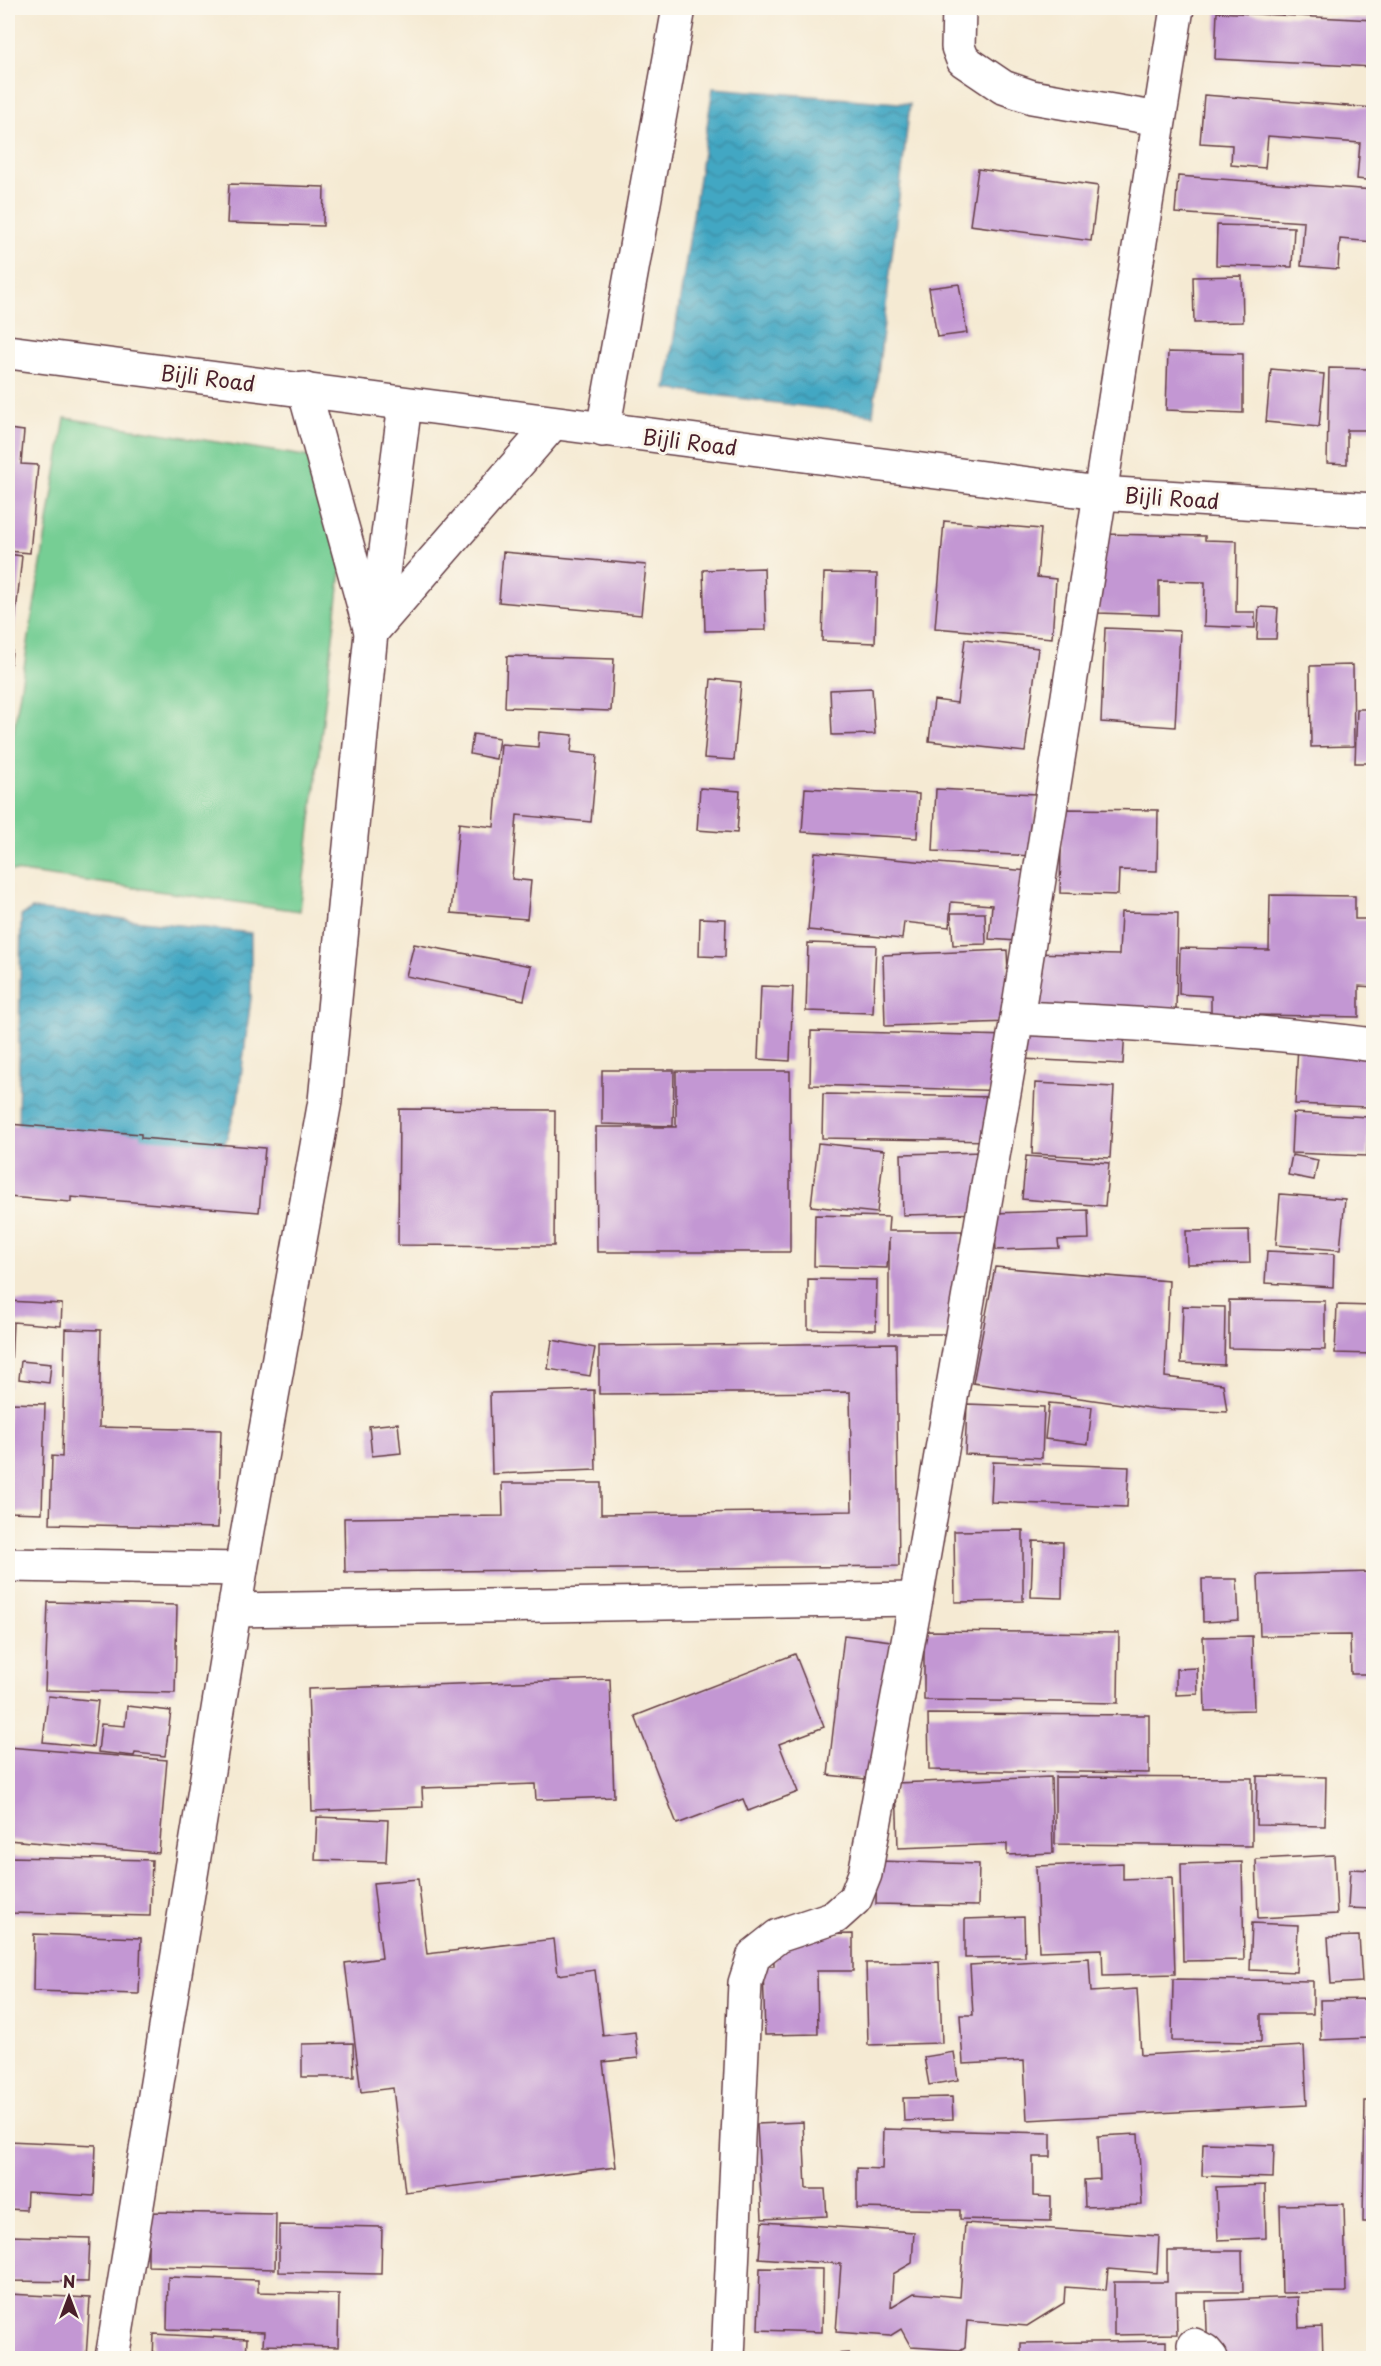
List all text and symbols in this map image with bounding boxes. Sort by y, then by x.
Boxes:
street label: Bijli Road [159,355,257,399]
street label: Bijli Road [641,419,739,463]
street label: Bijli Road [1123,478,1221,516]
north arrow [39,2267,99,2327]
text: N [63,2269,75,2293]

